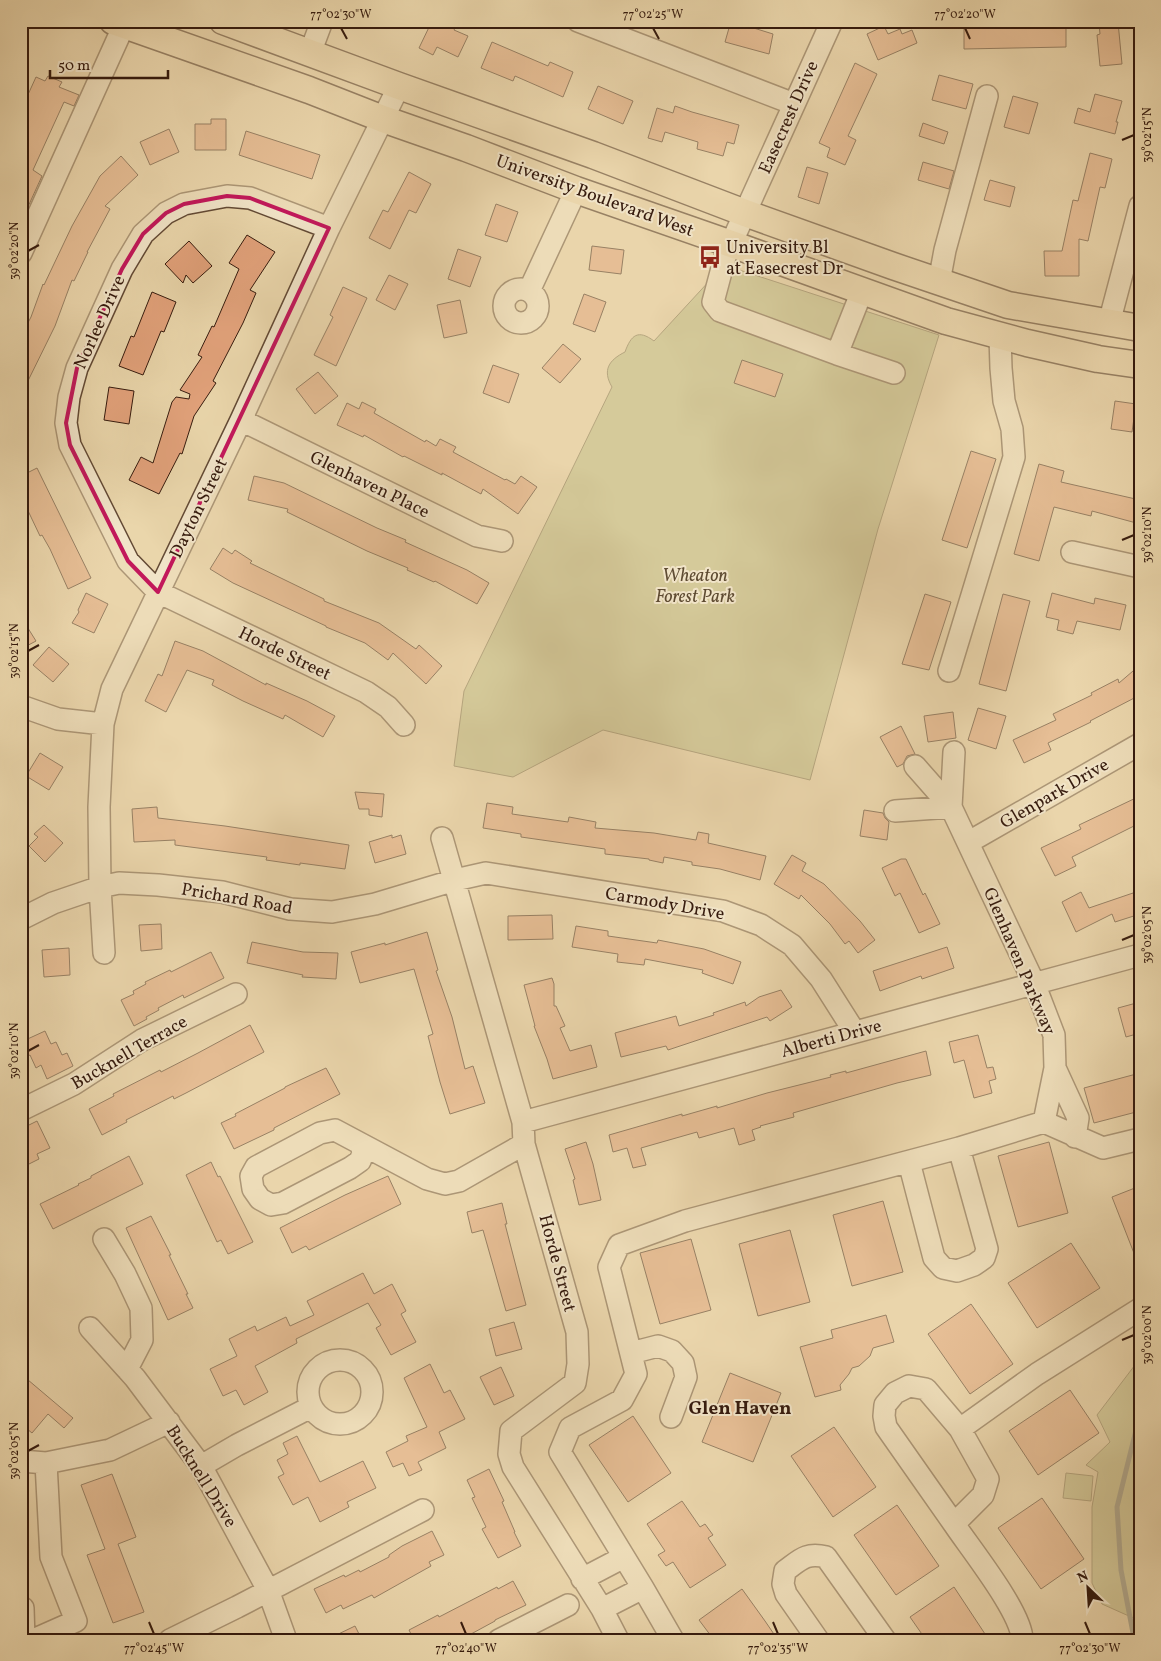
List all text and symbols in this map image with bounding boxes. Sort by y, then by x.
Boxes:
text: 77°02'30"W [310,7,372,23]
text: 77°02'25"W [623,7,683,23]
text: 77°02'20"W [934,7,996,23]
scale bar [50,48,168,80]
text: 50 m [58,56,90,77]
street label: Easecrest Drive [753,57,826,178]
text: 39°02'15"N [1140,107,1156,163]
street label: University Boulevard West [492,149,697,244]
text: 39°02'20"N [7,222,23,280]
place label: University Bl at Easecrest Dr [726,236,844,282]
bus stop icon: University Bl at Easecrest Dr [697,244,723,270]
street label: Norlee Drive [69,272,132,374]
street label: Glenhaven Place [305,445,433,525]
street label: Dayton Street [164,454,234,563]
text: 39°02'10"N [1140,507,1156,563]
park label: Wheaton Forest Park [655,564,735,610]
street label: Horde Street [234,621,335,688]
text: 39°02'15"N [7,623,23,679]
street label: Glenpark Drive [996,753,1114,836]
street label: Prichard Road [179,877,294,922]
street label: Carmody Drive [603,882,726,927]
street label: Glenhaven Parkway [976,884,1061,1039]
text: 39°02'05"N [1140,906,1156,964]
street label: Bucknell Terrace [67,1010,192,1097]
street label: Alberti Drive [778,1014,884,1065]
text: 39°02'10"N [7,1023,23,1079]
street label: Horde Street [532,1212,582,1315]
text: 39°02'00"N [1140,1305,1156,1365]
district label: Glen Haven [688,1396,792,1422]
street label: Bucknell Drive [159,1421,242,1533]
text: 39°02'05"N [7,1422,23,1480]
north arrow [1064,1564,1114,1614]
text: N [1075,1567,1092,1588]
text: 77°02'45"W [124,1641,184,1657]
text: 77°02'40"W [435,1641,497,1657]
text: 77°02'35"W [748,1641,808,1657]
text: 77°02'30"W [1059,1641,1121,1657]

